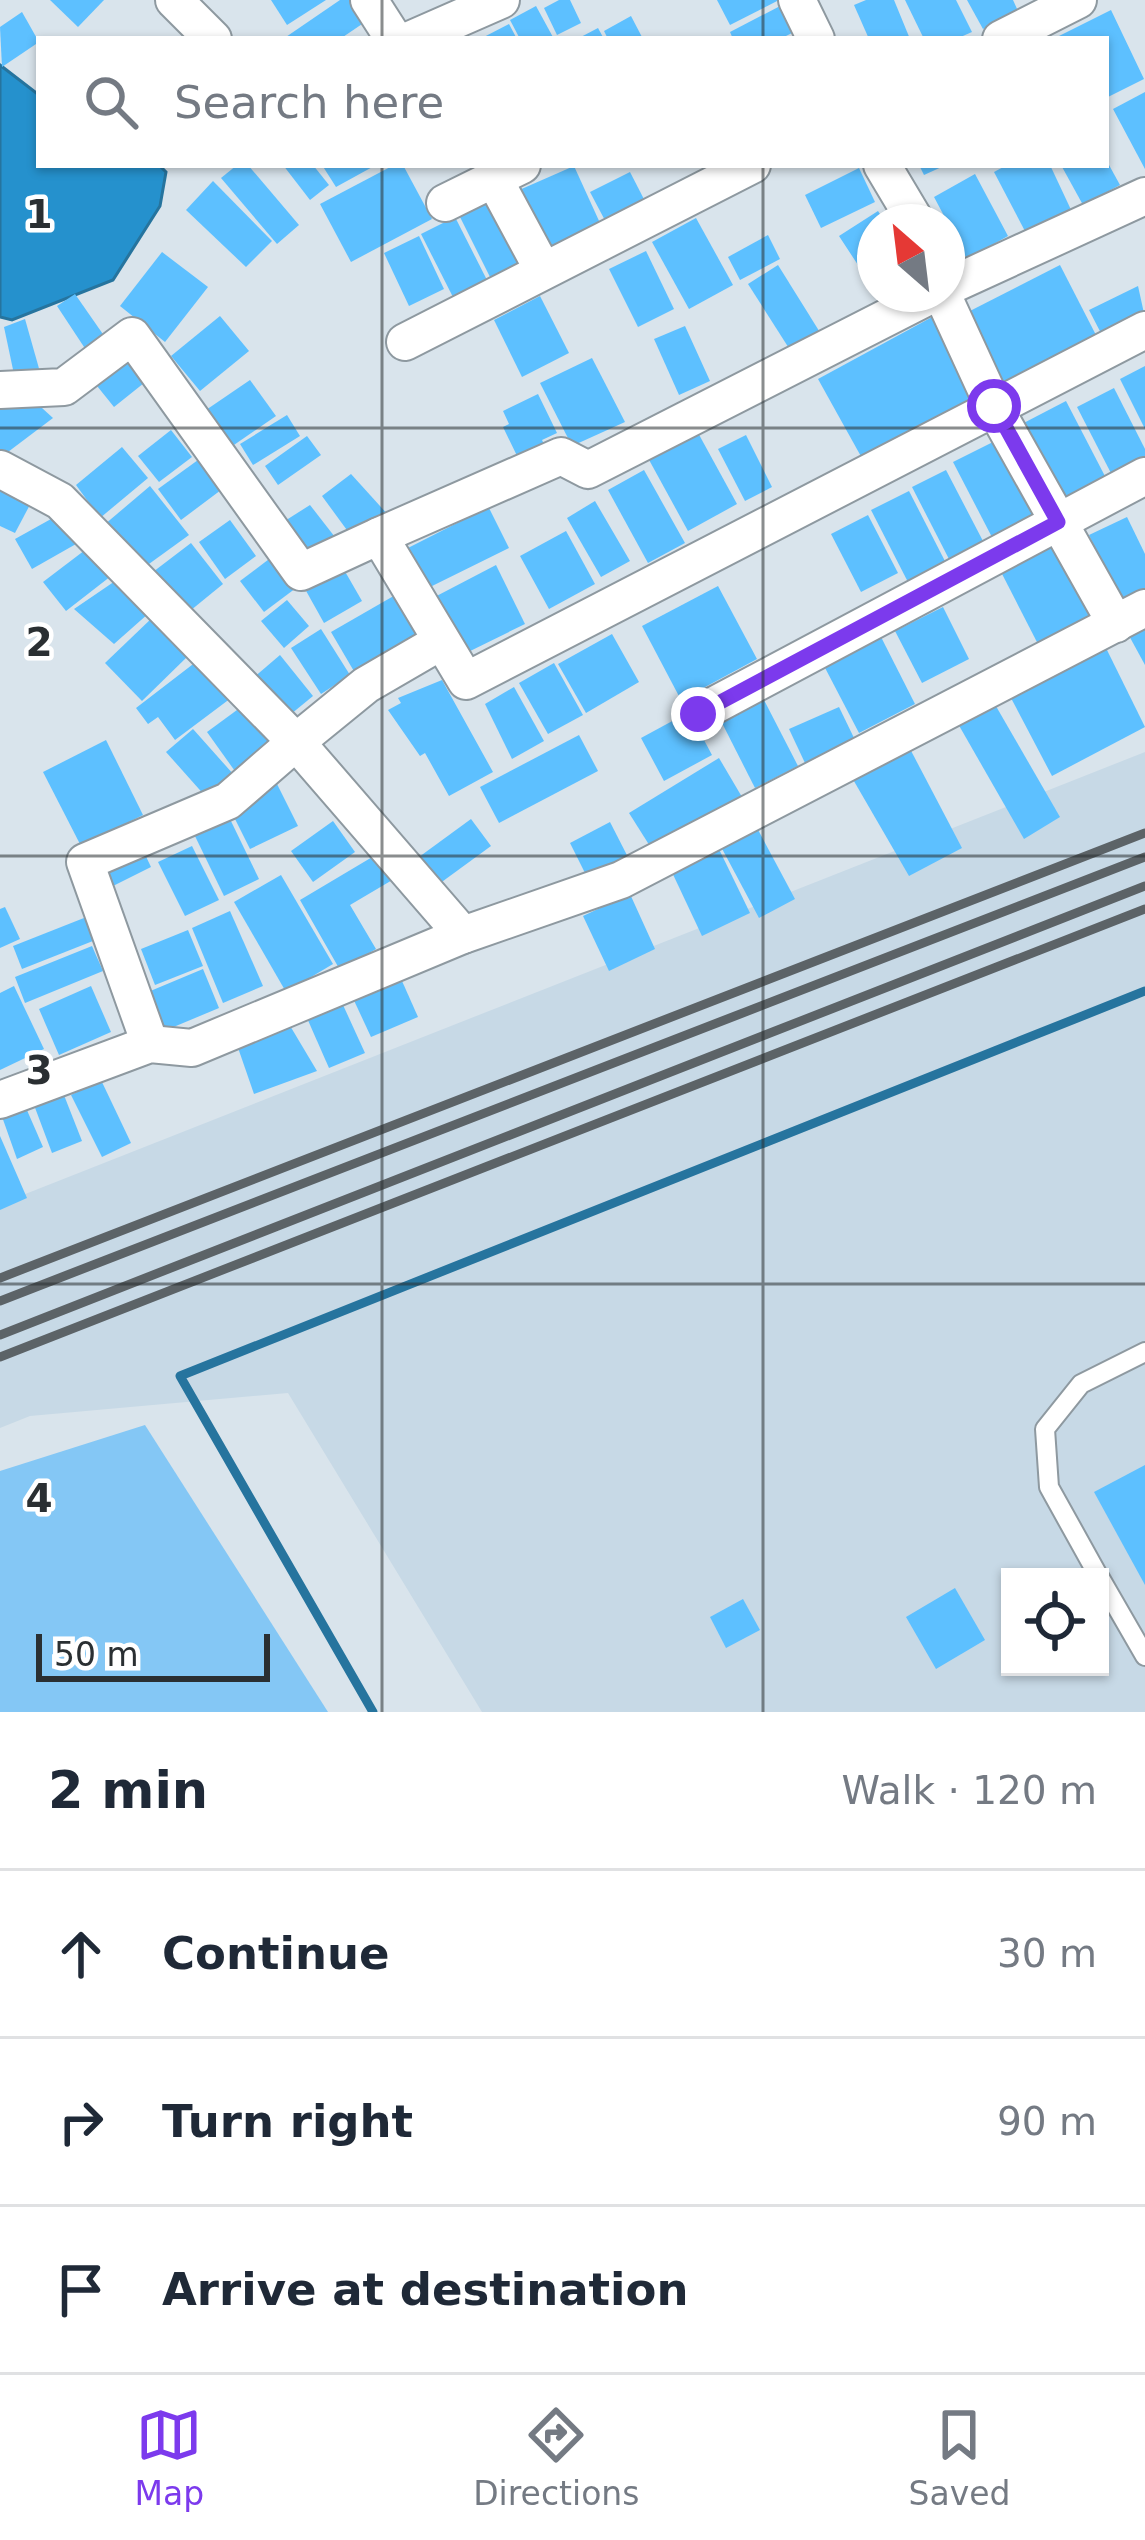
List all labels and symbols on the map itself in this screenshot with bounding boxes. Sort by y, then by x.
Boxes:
text: 1 [25,192,53,237]
north arrow [857,204,965,312]
route start [967,379,1021,433]
text: 2 [25,620,53,665]
route end [671,687,725,741]
text: 3 [25,1048,53,1093]
text: 4 [25,1476,53,1521]
scale bar [36,1628,270,1681]

